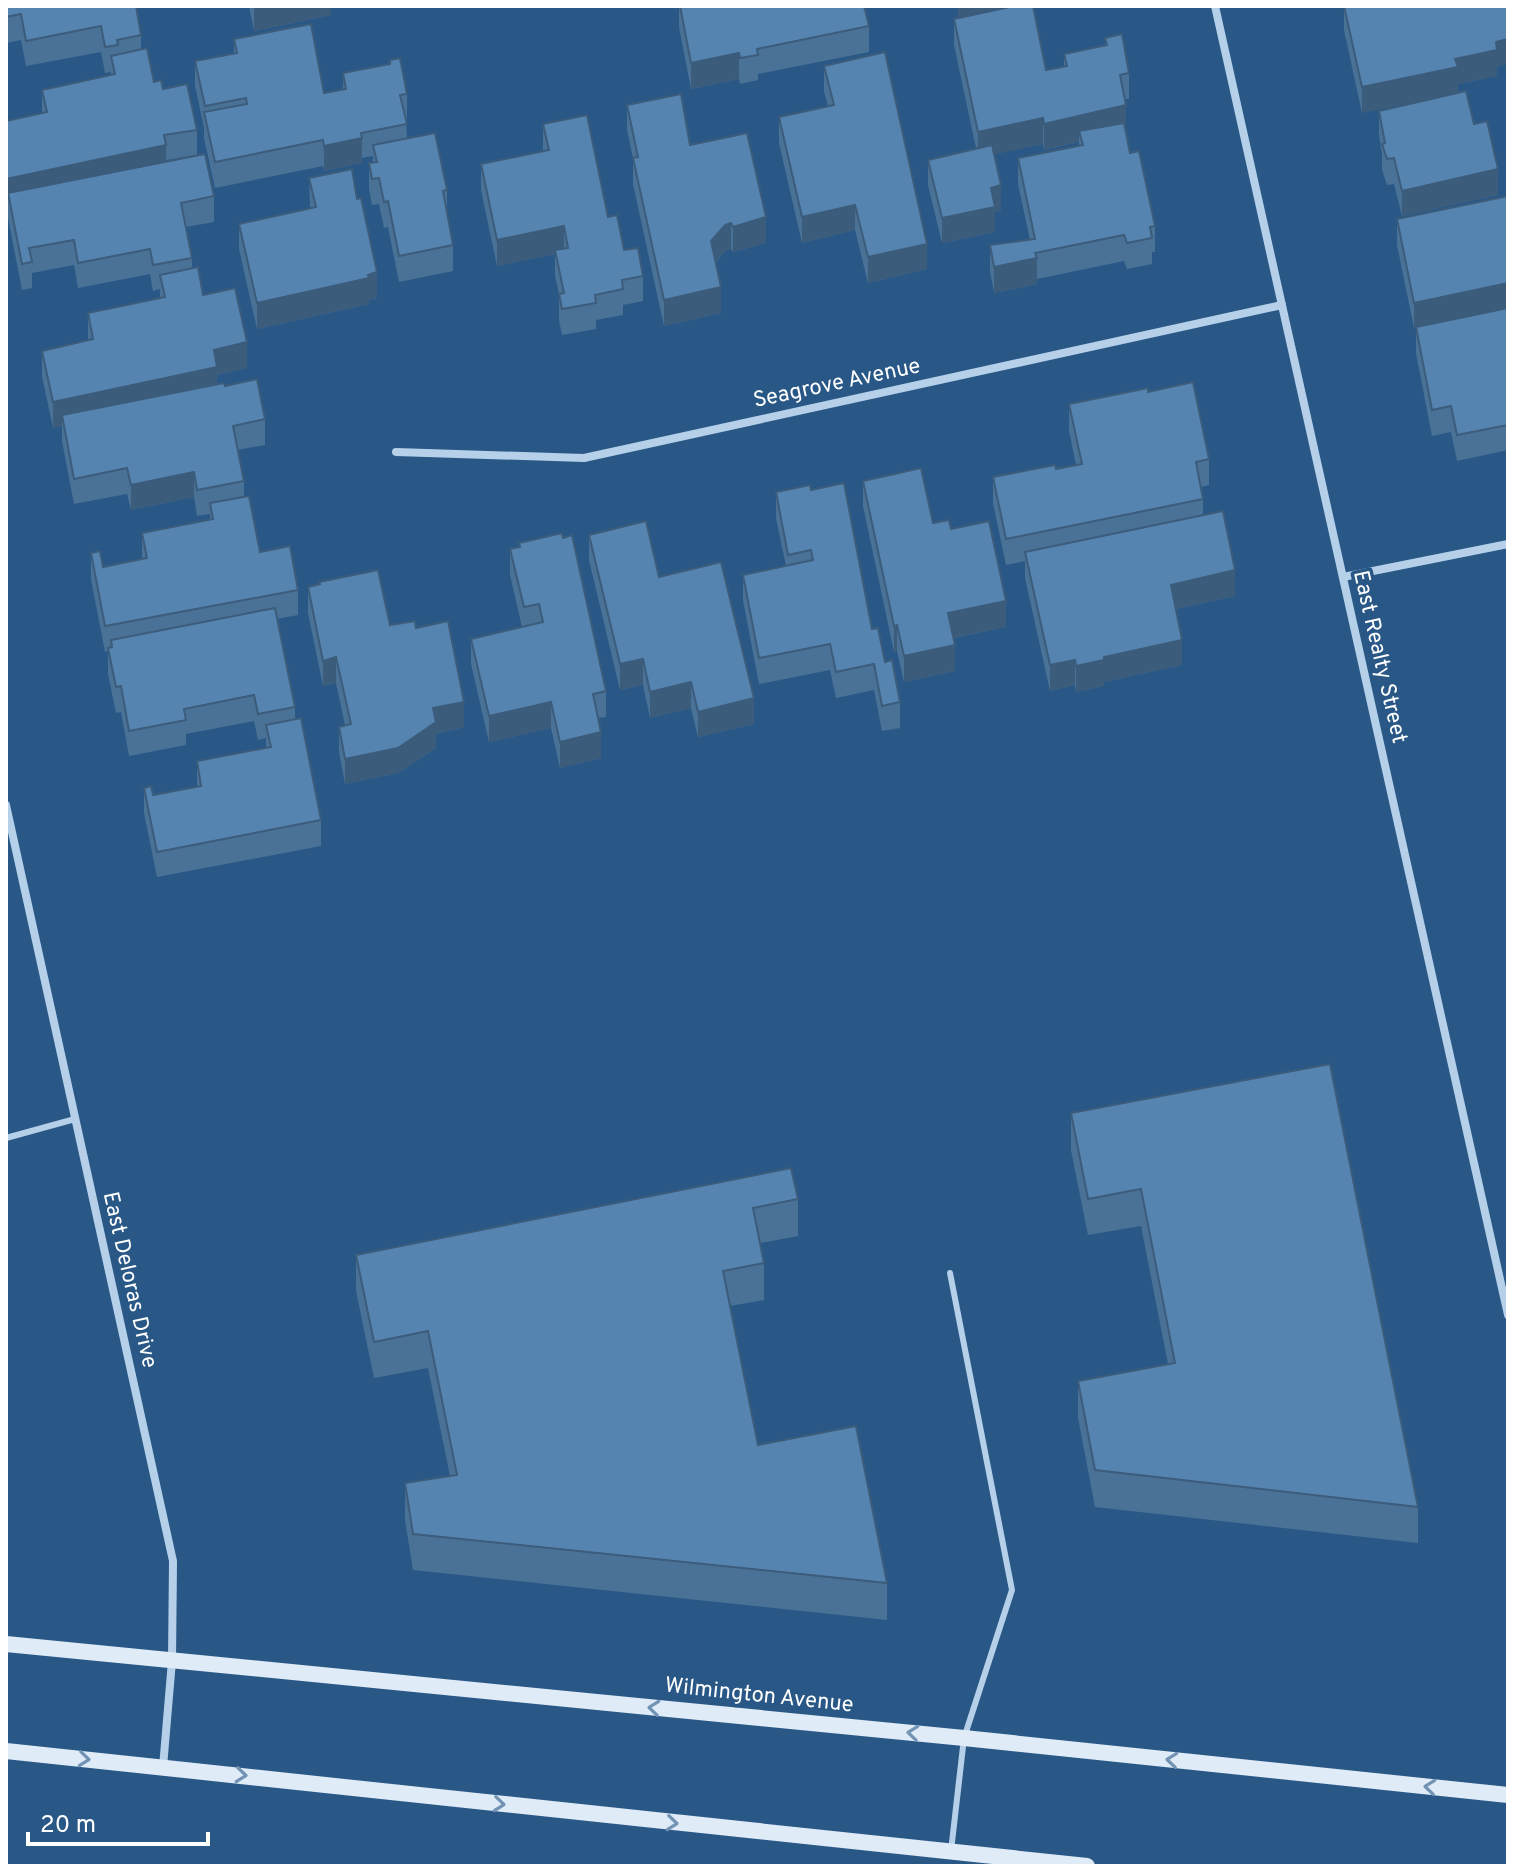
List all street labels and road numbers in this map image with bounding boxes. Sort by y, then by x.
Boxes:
street label: Seagrove Avenue [751,353,923,415]
street label: East Realty Street [1346,568,1412,746]
street label: East Deloras Drive [96,1189,162,1371]
street label: Wilmington Avenue [663,1673,855,1719]

